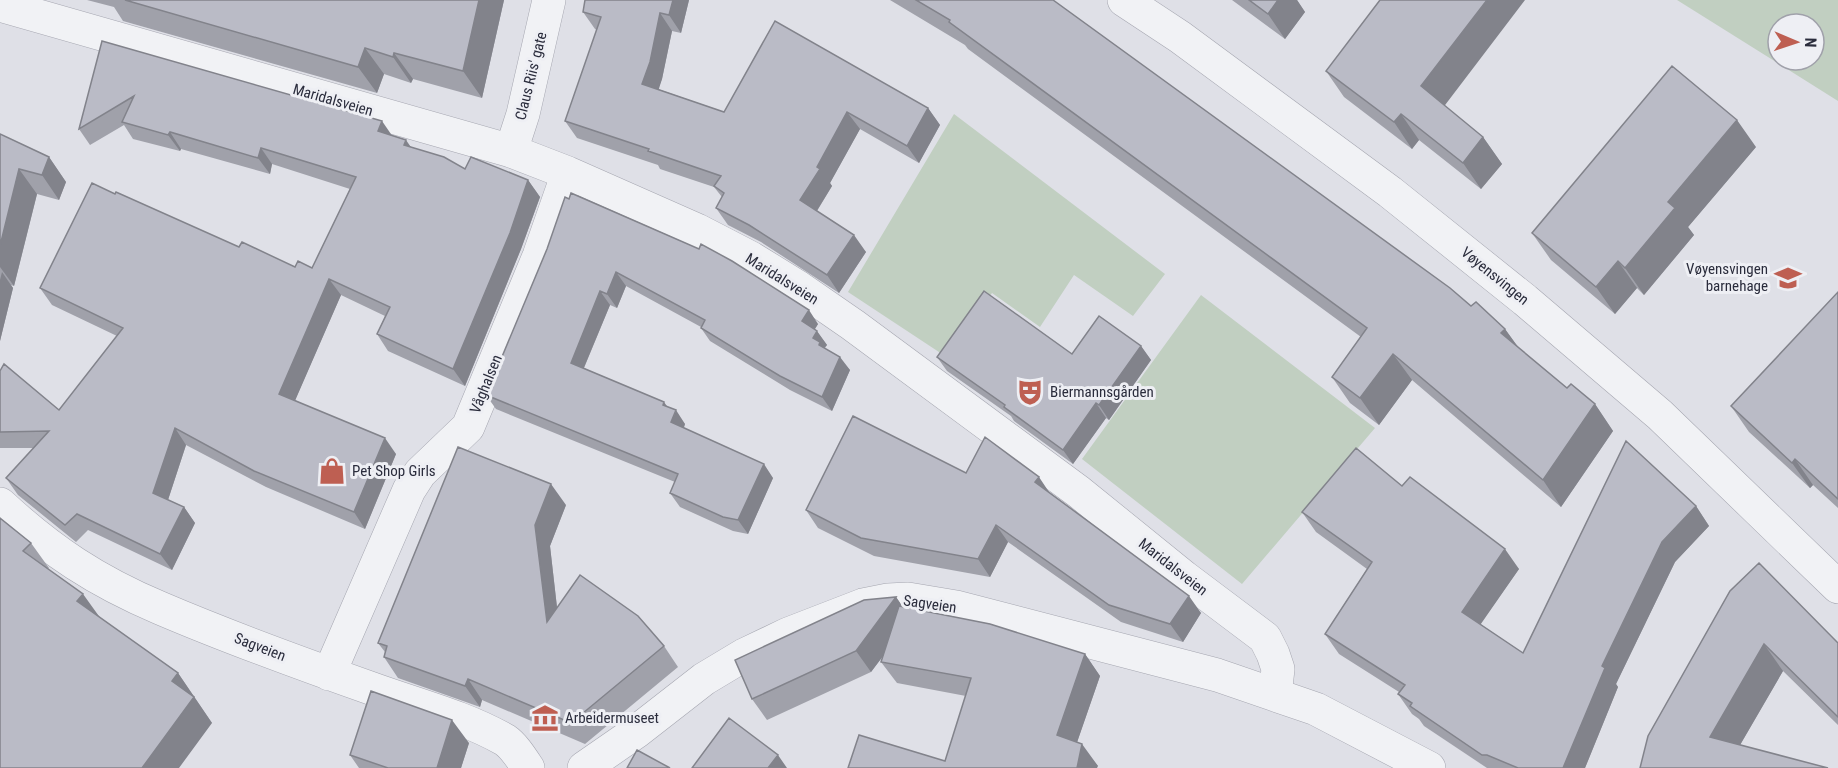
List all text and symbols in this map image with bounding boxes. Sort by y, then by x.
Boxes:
north arrow [1766,12,1826,72]
street label: Claus Riis' gate [511,30,551,122]
text: N [1801,37,1820,48]
street label: Maridalsveien [291,80,375,120]
street label: Vøyensvingen [1457,243,1533,309]
street label: Maridalsveien [742,250,822,308]
place label: Vøyensvingen barnehage [1686,260,1768,295]
school or university icon: Vøyensvingen barnehage [1773,263,1803,293]
street label: Våghalsen [466,352,506,416]
theatre icon: Biermannsgården [1015,377,1045,407]
place label: Biermannsgården [1050,383,1154,401]
shop icon: Pet Shop Girls [317,456,347,486]
place label: Pet Shop Girls [352,462,436,480]
street label: Maridalsveien [1135,535,1211,599]
street label: Sagveien [902,591,958,617]
street label: Sagveien [232,629,288,665]
museum icon: Arbeidermuseet [530,703,560,733]
place label: Arbeidermuseet [565,709,659,727]

